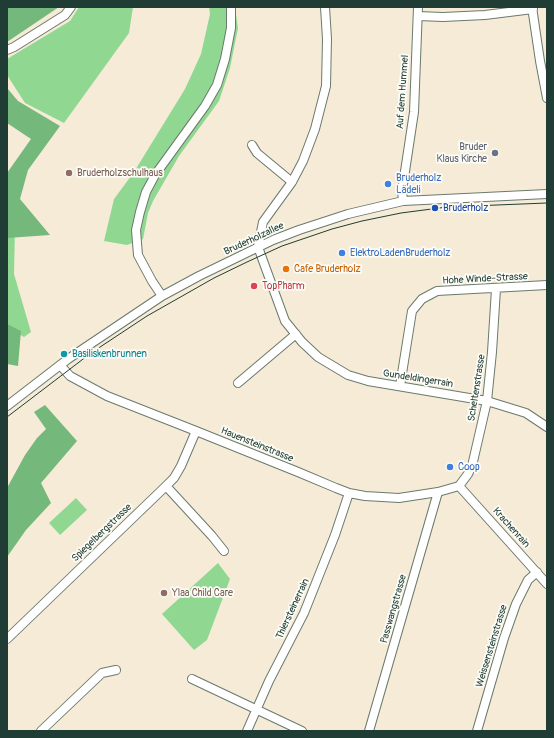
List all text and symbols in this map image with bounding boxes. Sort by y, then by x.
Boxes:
street label: Auf dem Hummel [394,54,412,130]
place label: Bruder Klaus Kirche [436,141,487,164]
marker: Bruder Klaus Kirche [490,148,500,158]
place label: Bruderholzschulhaus [77,167,163,179]
marker: Bruderholzschulhaus [64,168,74,178]
place label: Bruderholz Lädeli [396,172,441,196]
marker: Bruderholz Lädeli [383,179,393,189]
place label: Bruderholz [443,202,488,214]
marker: Bruderholz [430,203,440,213]
street label: Bruderholzallee [222,220,286,258]
place label: ElektroLadenBruderholz [350,247,451,259]
marker: ElektroLadenBruderholz [337,248,347,258]
place label: Cafe Bruderholz [294,263,361,275]
marker: Cafe Bruderholz [281,264,291,274]
street label: Hohe Winde-Strasse [442,271,528,287]
place label: TopPharm [262,280,305,292]
marker: TopPharm [249,281,259,291]
place label: Basiliskenbrunnen [72,348,147,360]
marker: Basiliskenbrunnen [59,349,69,359]
street label: Scheltenstrasse [466,354,488,422]
street label: Gundeldingerrain [382,368,454,390]
street label: Hauensteinstrasse [219,425,295,465]
place label: Coop [458,461,480,473]
marker: Coop [445,462,455,472]
street label: Spiegelbergstrasse [70,501,134,565]
street label: Krachenrain [490,505,532,551]
street label: Passwangstrasse [378,573,410,645]
street label: Thiersteinerrain [274,577,312,641]
place label: Ylaa Child Care [172,587,233,599]
marker: Ylaa Child Care [159,588,169,598]
street label: Weissensteinstrasse [474,603,510,689]

